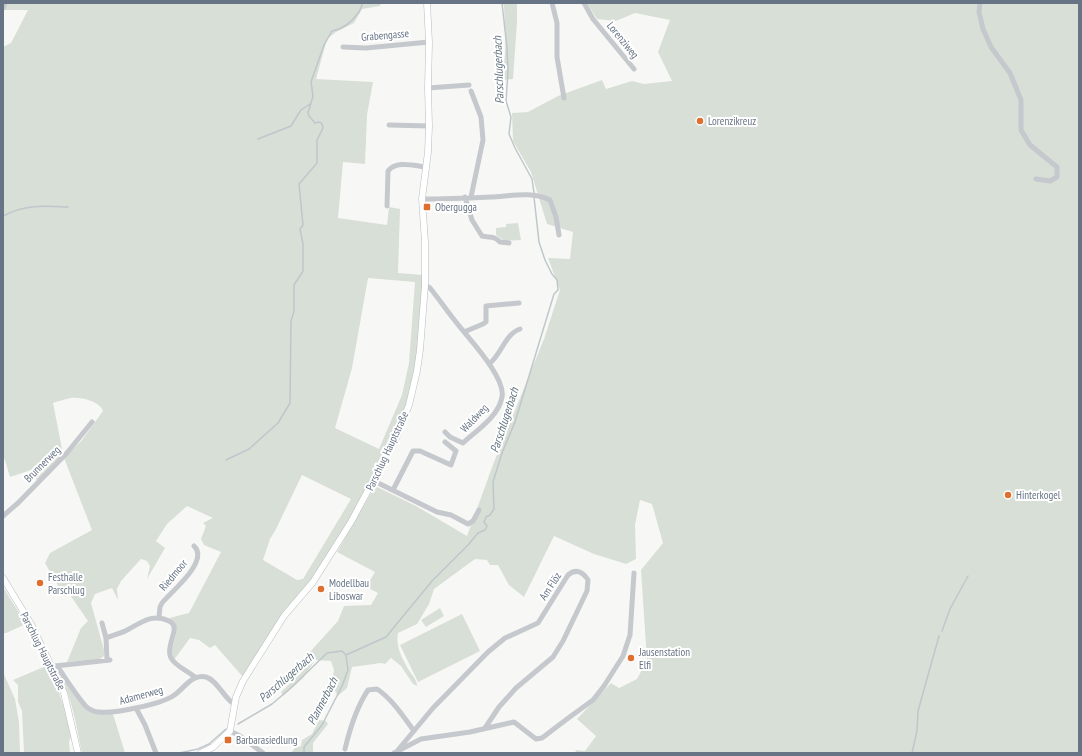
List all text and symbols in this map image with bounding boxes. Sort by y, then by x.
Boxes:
street label: Lorenziweg [604,19,642,61]
street label: Grabengasse [360,26,410,44]
water label: Parschlugerbach [489,35,507,104]
place label: Lorenzikreuz [708,114,756,128]
marker: Lorenzikreuz [695,116,705,126]
place label: Obergugga [435,200,477,214]
marker: Obergugga [422,202,432,212]
water label: Parschlugerbach [486,385,522,455]
street label: Waldweg [457,401,491,435]
street label: Parschlug Hauptstraße [362,409,412,493]
street label: Brunnerweg [21,443,63,485]
place label: Hinterkogel [1016,488,1061,502]
marker: Hinterkogel [1003,490,1013,500]
street label: Riedmoor [156,556,190,594]
street label: Am Flöz [536,569,564,603]
place label: Festhalle Parschlug [48,570,85,597]
place label: Modellbau Liboswar [329,576,369,603]
marker: Festhalle Parschlug [35,578,45,588]
marker: Modellbau Liboswar [316,584,326,594]
street label: Parschlug Hauptstraße [17,610,69,693]
place label: Jausenstation Elfi [638,645,690,672]
water label: Parschlugerbach [256,649,317,705]
marker: Jausenstation Elfi [626,653,636,663]
water label: Plannerbach [303,674,341,727]
street label: Adamerweg [118,682,165,708]
place label: Barbarasiedlung [236,733,298,747]
marker: Barbarasiedlung [223,735,233,745]

